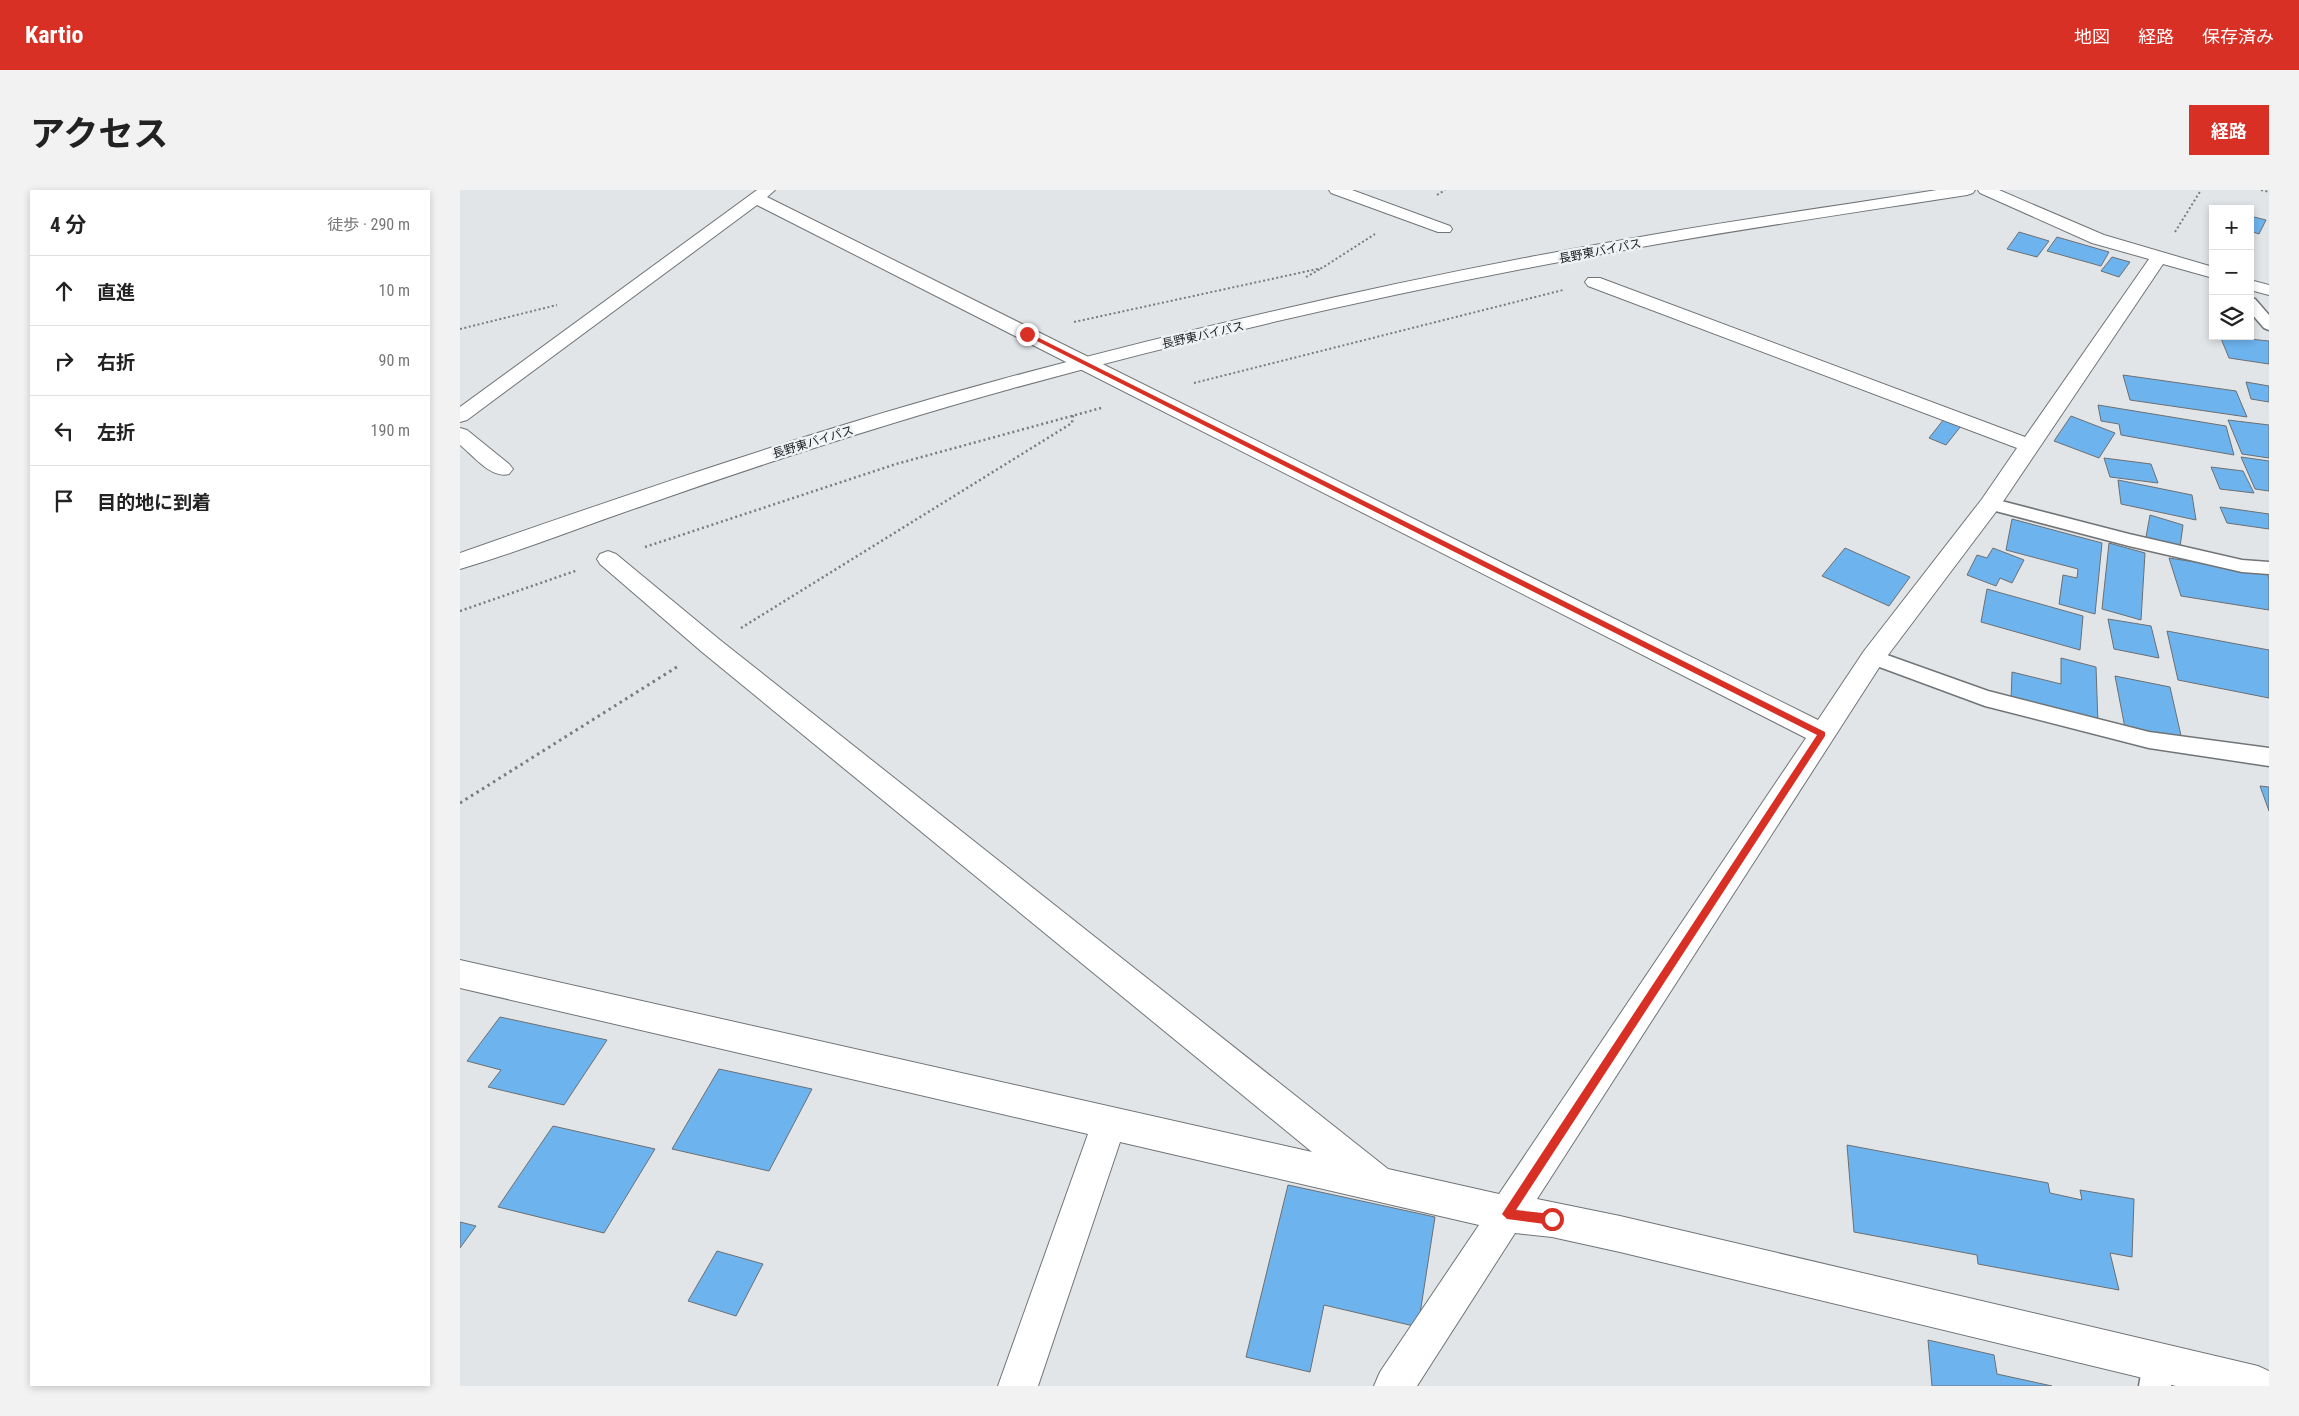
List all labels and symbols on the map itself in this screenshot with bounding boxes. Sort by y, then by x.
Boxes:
street label: 長野東バイパス [1558,236,1642,266]
street label: 長野東バイパス [1161,319,1245,351]
route end [1016,323,1039,346]
street label: 長野東バイパス [771,423,855,461]
route start [1541,1208,1564,1231]

